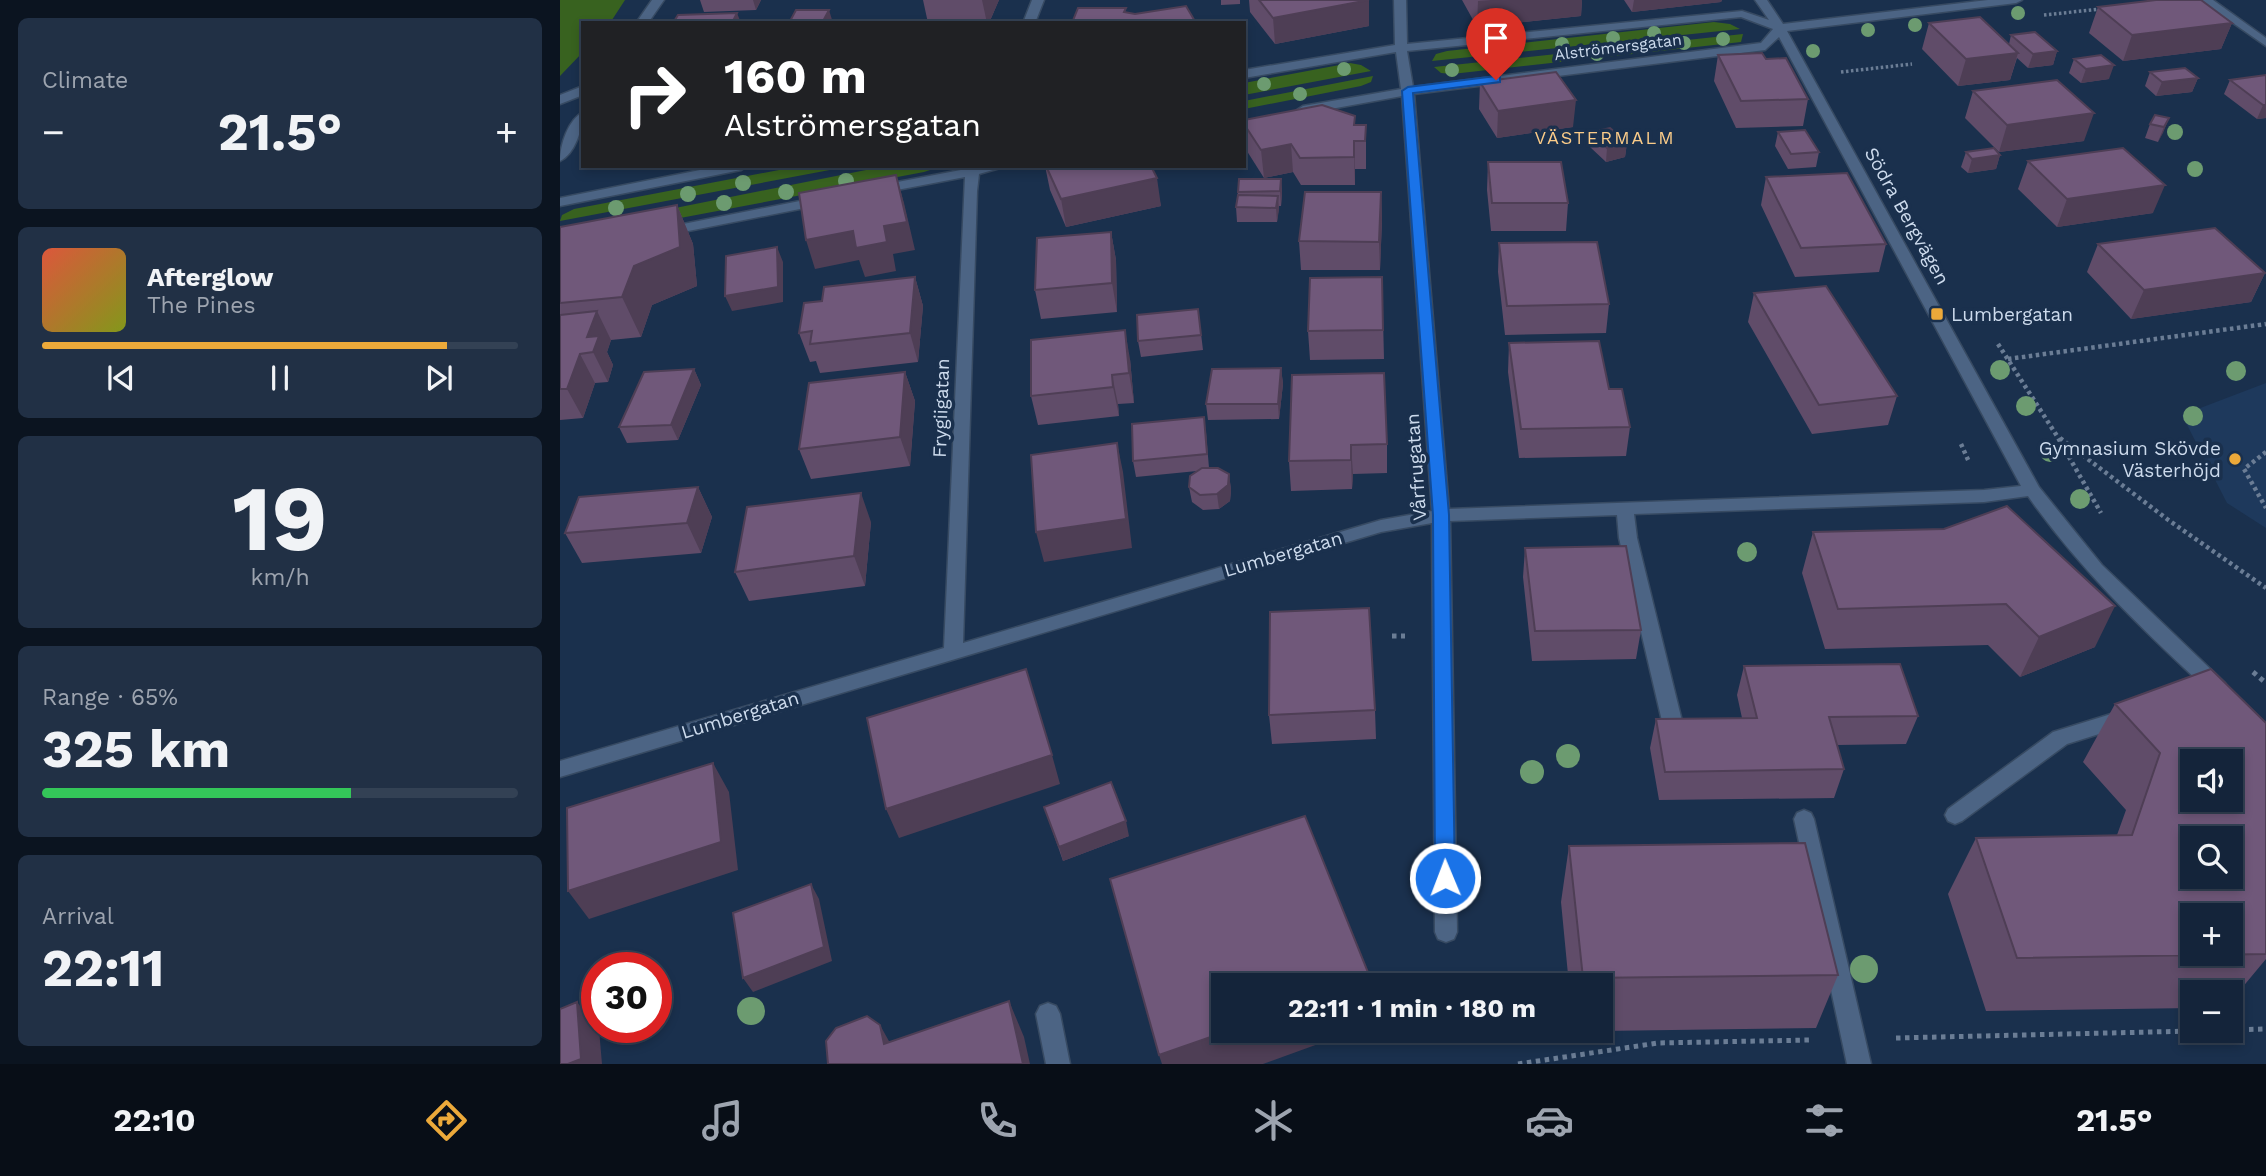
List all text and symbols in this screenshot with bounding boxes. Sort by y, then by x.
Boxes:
pin [1466,8,1526,80]
icon: arrive [1477,19,1515,57]
street label: Alströmersgatan [1553,30,1683,64]
text: 160 m [724,47,867,105]
icon: right [609,49,700,140]
text: Climate [42,67,128,94]
text: 21.5° [218,102,342,163]
text: Alströmersgatan [724,106,981,144]
text: − [42,110,65,154]
text: + [495,110,518,154]
district label: VÄSTERMALM [1534,127,1676,148]
street label: Södra Bergvägen [1860,143,1954,289]
text: Afterglow [147,262,273,292]
text: The Pines [147,292,256,319]
place label: Lumbergatan [1951,303,2073,326]
marker: Lumbergatan [1929,306,1945,322]
street label: Frygiigatan [928,358,954,458]
icon: previous [102,359,140,397]
icon: pause [261,359,299,397]
icon: next [420,359,458,397]
street label: Vårfrugatan [1401,413,1431,521]
place label: Gymnasium Skövde Västerhöjd [2039,437,2221,482]
marker: Gymnasium Skövde Västerhöjd [2227,451,2243,467]
text: 19 [232,465,328,572]
street label: Lumbergatan [1221,526,1345,582]
text: km/h [250,564,310,591]
text: Range · 65% [42,684,178,711]
street label: Lumbergatan [678,686,802,744]
text: 325 km [42,719,230,780]
map controls [2180,749,2243,1043]
button: sound [2180,749,2243,812]
button: search [2180,826,2243,889]
position arrow [1408,841,1482,915]
text: Arrival [42,903,114,930]
button: + [2180,903,2243,966]
text: 22:11 [42,938,165,999]
speed limit sign: 30 [581,952,672,1043]
button: − [2180,980,2243,1043]
text: 22:11 · 1 min · 180 m [1288,993,1536,1023]
icon: directions [422,1096,471,1145]
icon: music [698,1096,747,1145]
icon: phone [973,1096,1022,1145]
icon: climate [1249,1096,1298,1145]
icon: car [1525,1096,1574,1145]
icon: filters [1800,1096,1849,1145]
text: 22:10 [113,1101,196,1139]
text: 21.5° [2076,1101,2153,1139]

